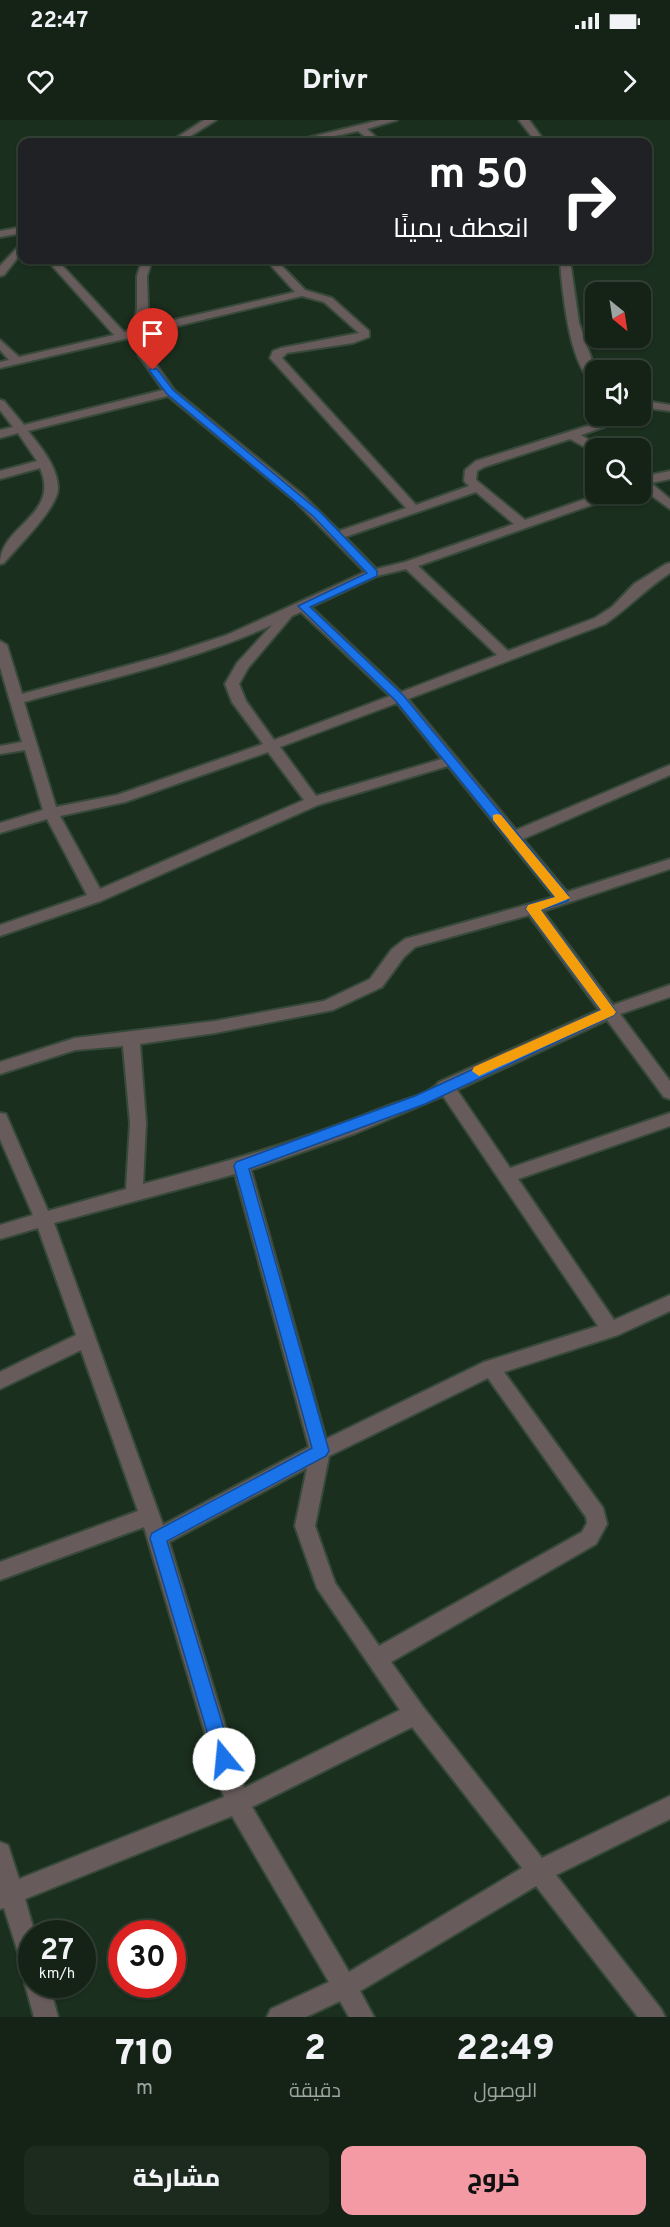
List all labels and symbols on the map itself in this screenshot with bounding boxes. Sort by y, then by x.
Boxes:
north arrow [585,282,651,348]
pin [127,308,178,370]
position arrow [192,1727,256,1791]
speed limit sign: 30 [108,1920,186,1998]

